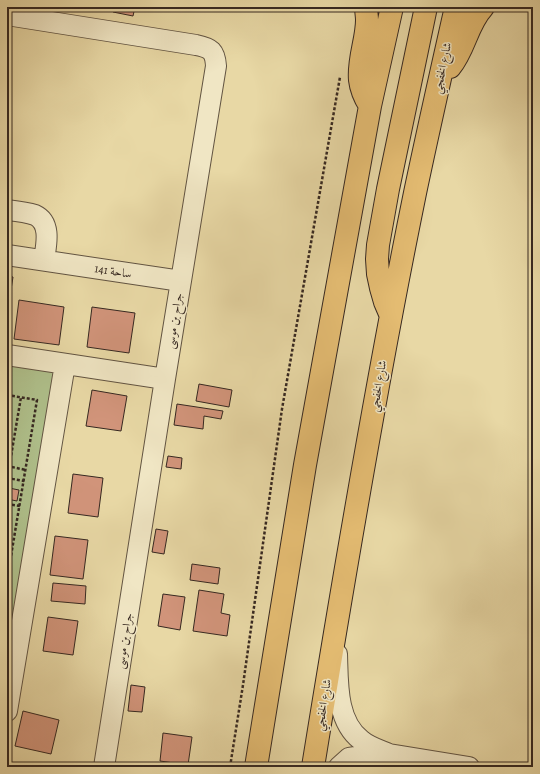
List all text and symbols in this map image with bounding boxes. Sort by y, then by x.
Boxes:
street label: شارع الخفجي [429,41,459,96]
street label: ساحة 141 [93,260,133,282]
street label: جراح بن موسى [162,292,189,351]
street label: شارع الخفجي [366,359,394,414]
street label: جراح بن موسى [112,612,139,671]
street label: شارع الخفجي [311,678,339,733]

